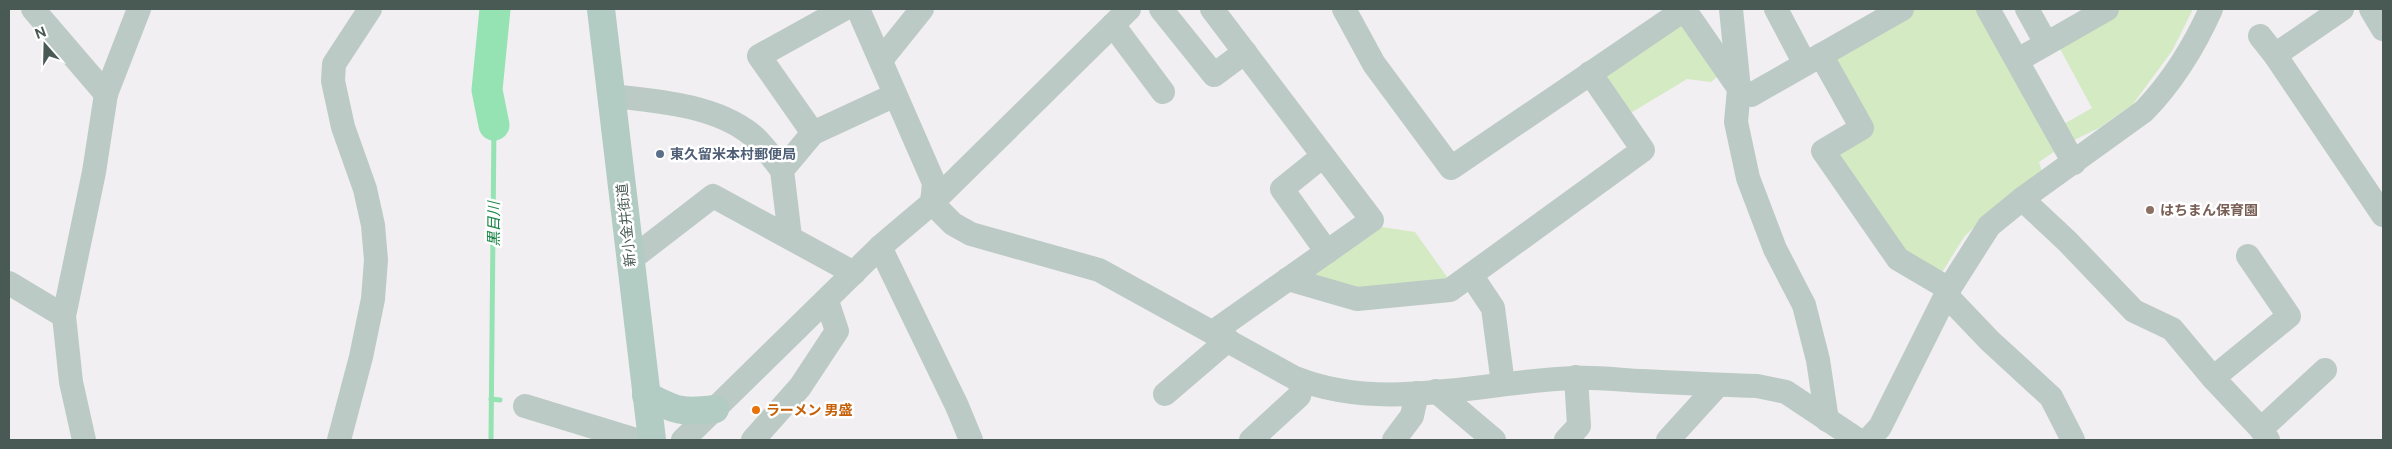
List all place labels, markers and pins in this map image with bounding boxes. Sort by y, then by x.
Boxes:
place label: 東久留米本村郵便局 [670,146,796,162]
marker: 東久留米本村郵便局 [654,148,666,160]
place label: はちまん保育園 [2160,202,2258,218]
marker: はちまん保育園 [2144,204,2156,216]
place label: ラーメン 男盛 [766,402,853,418]
marker: ラーメン 男盛 [750,404,762,416]

